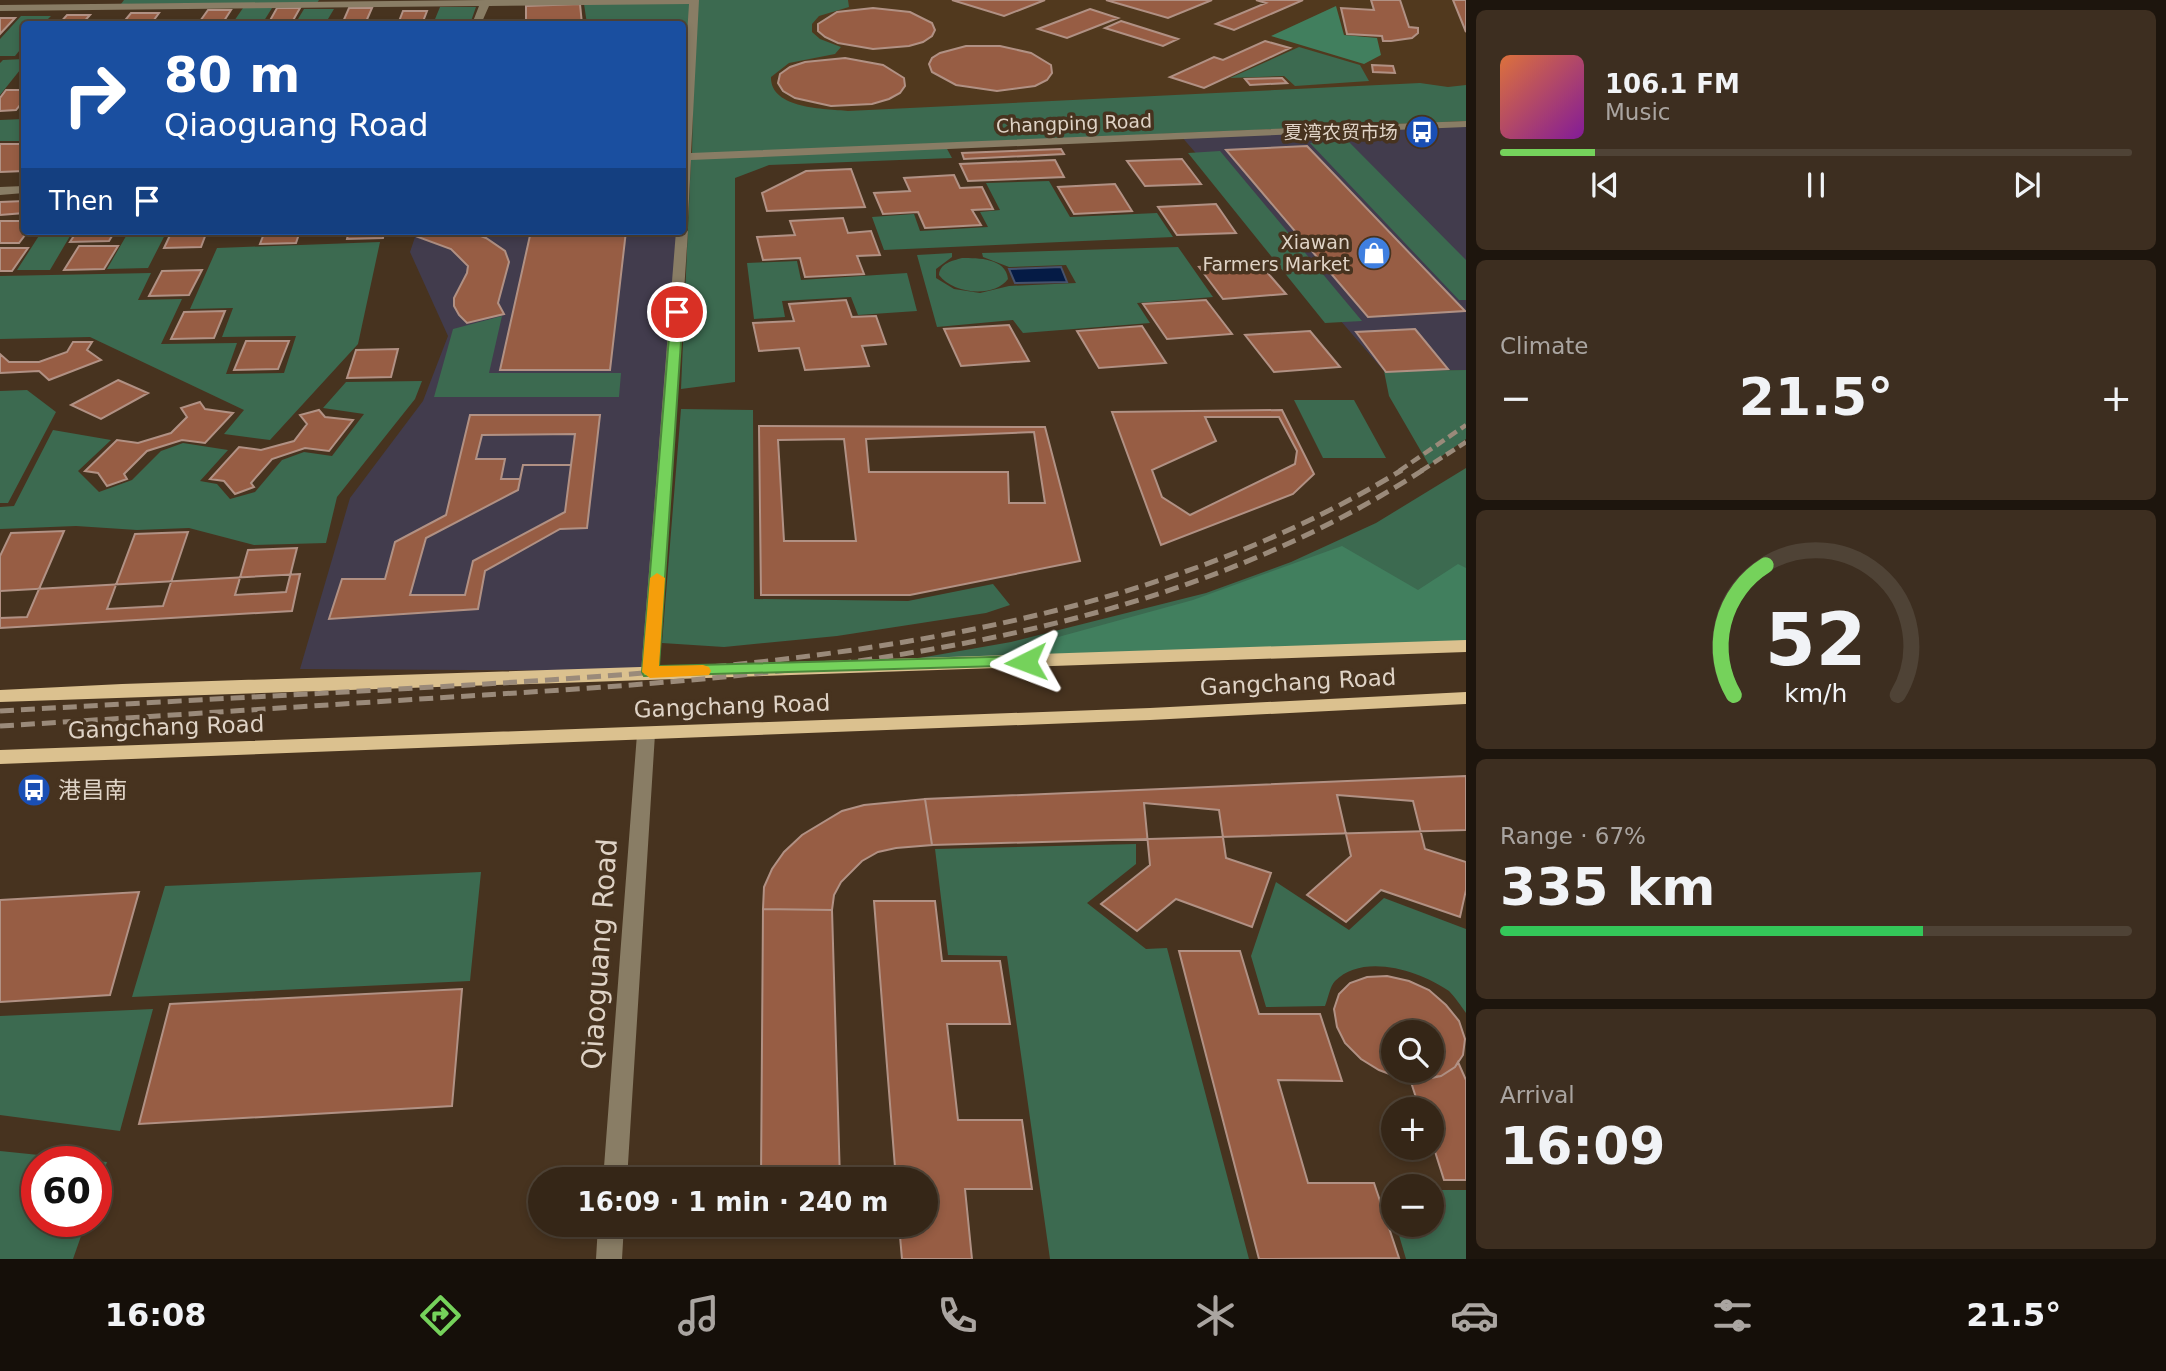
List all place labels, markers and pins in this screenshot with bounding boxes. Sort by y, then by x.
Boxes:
bus stop icon: 夏湾农贸市场 [1403,113,1441,151]
place label: 夏湾农贸市场 [1284,121,1398,143]
place label: Xiawan Farmers Market [1202,231,1350,275]
shop icon: Xiawan Farmers Market [1355,234,1393,272]
pin [647,282,707,342]
bus stop icon: 港昌南 [15,771,53,809]
place label: 港昌南 [58,777,127,803]

